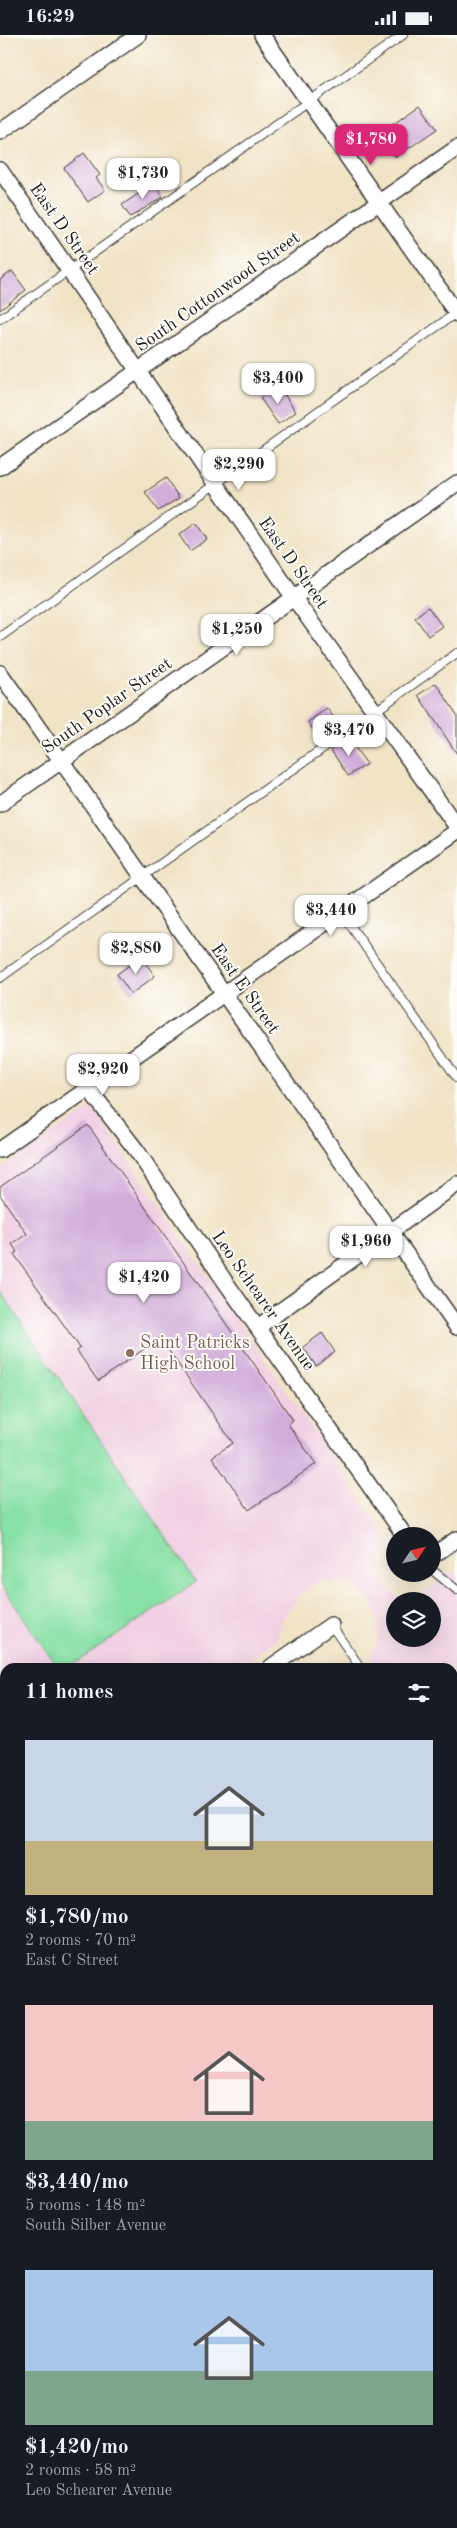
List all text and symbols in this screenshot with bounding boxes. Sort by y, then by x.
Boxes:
text: 16:29 [25,8,74,27]
pin: $1,780 [330,123,412,166]
text: $1,780 [346,132,396,148]
pin: $1,730 [102,157,184,200]
text: $1,730 [118,166,168,182]
street label: East D Street [26,180,102,278]
street label: South Cottonwood Street [132,228,304,356]
pin: $3,400 [237,363,319,405]
text: $3,400 [253,371,303,387]
pin: $2,290 [198,449,280,491]
text: $2,290 [214,457,264,473]
street label: East D Street [255,514,331,612]
pin: $1,250 [196,613,278,656]
text: $1,250 [212,622,262,638]
street label: South Poplar Street [39,654,175,758]
pin: $3,470 [308,715,390,757]
text: $3,470 [324,723,374,739]
pin: $3,440 [290,895,372,937]
text: $3,440 [306,903,356,919]
pin: $2,880 [95,933,177,975]
text: $2,880 [111,941,161,957]
street label: East E Street [207,941,283,1037]
pin: $2,920 [62,1053,144,1096]
text: $2,920 [78,1062,128,1078]
pin: $1,960 [325,1225,407,1268]
street label: Leo Schearer Avenue [208,1228,318,1374]
text: $1,960 [341,1234,391,1250]
pin: $1,420 [103,1261,185,1304]
text: $1,420 [119,1270,169,1286]
place label: Saint Patricks High School [140,1334,250,1373]
marker: Saint Patricks High School [124,1347,136,1359]
north arrow [386,1527,441,1583]
map controls [386,1527,441,1647]
button: layers [386,1592,441,1647]
icon: filters [405,1679,433,1707]
text: 11 homes [25,1682,113,1703]
icon: home [184,1773,274,1863]
text: $1,780/mo [25,1907,129,1928]
text: 2 rooms · 70 m² [25,1933,136,1949]
text: East C Street [25,1953,119,1969]
icon: home [184,2038,274,2128]
text: $3,440/mo [25,2172,129,2193]
text: 5 rooms · 148 m² [25,2198,145,2214]
text: South Silber Avenue [25,2218,166,2234]
icon: home [184,2303,274,2393]
text: $1,420/mo [25,2437,129,2458]
text: 2 rooms · 58 m² [25,2463,136,2479]
text: Leo Schearer Avenue [25,2483,172,2499]

